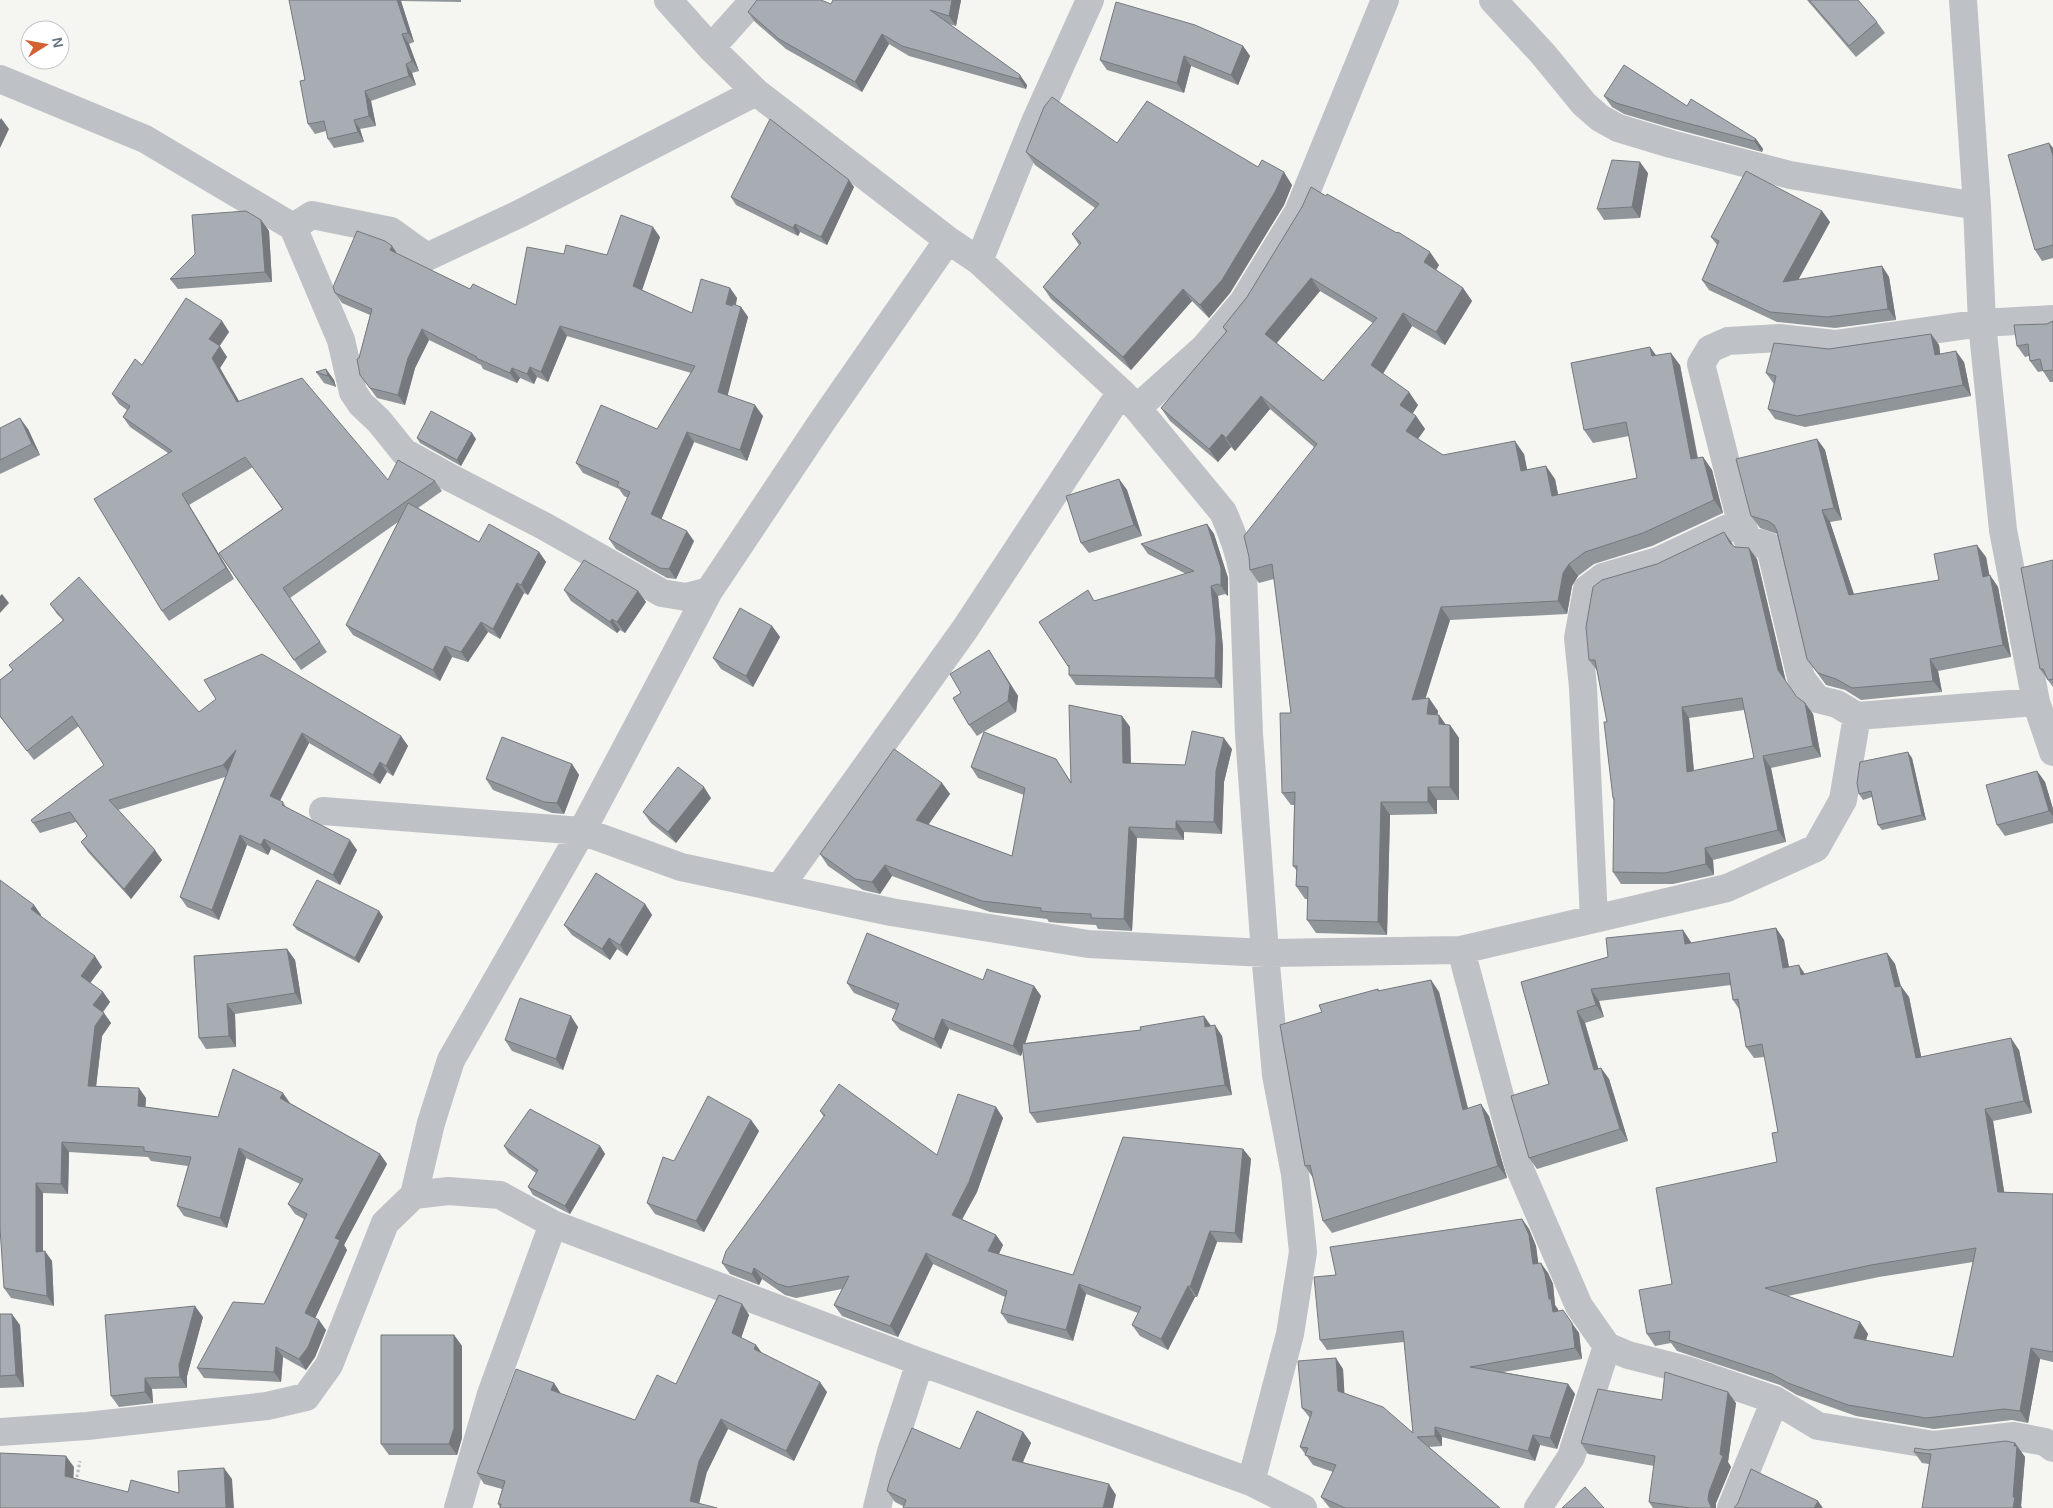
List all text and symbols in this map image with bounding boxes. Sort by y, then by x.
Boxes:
north arrow [20,20,70,70]
text: N [49,36,67,49]

